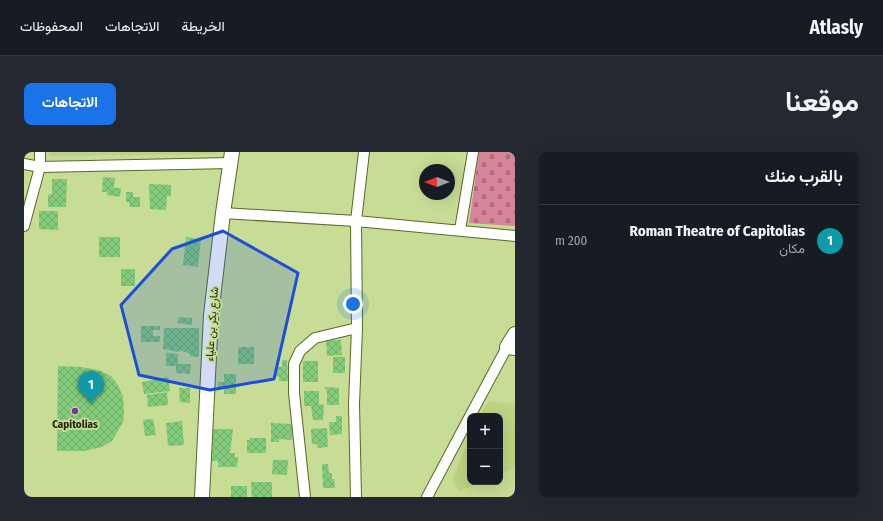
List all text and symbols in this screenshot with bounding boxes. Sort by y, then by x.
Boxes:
text: Atlasly [809,16,863,39]
text: المحفوظات [20,18,83,35]
text: الاتجاهات [105,18,159,35]
text: الخريطة [181,18,225,35]
button: الاتجاهات [24,83,116,125]
text: موقعنا [785,85,859,118]
north arrow [419,164,455,200]
text: بالقرب منك [765,166,843,187]
text: Roman Theatre of Capitolias [629,222,805,240]
text: 200 m [555,233,587,248]
text: 1 [827,233,833,248]
text: مكان [779,241,805,256]
street label: شارع بكر بن علياء [203,286,222,362]
your location [343,294,363,314]
pin: 1 [78,371,104,404]
marker: Capitolias [70,406,80,416]
map controls [467,413,503,485]
button: + [467,413,503,449]
place label: Capitolias [52,418,98,431]
button: − [467,449,503,485]

